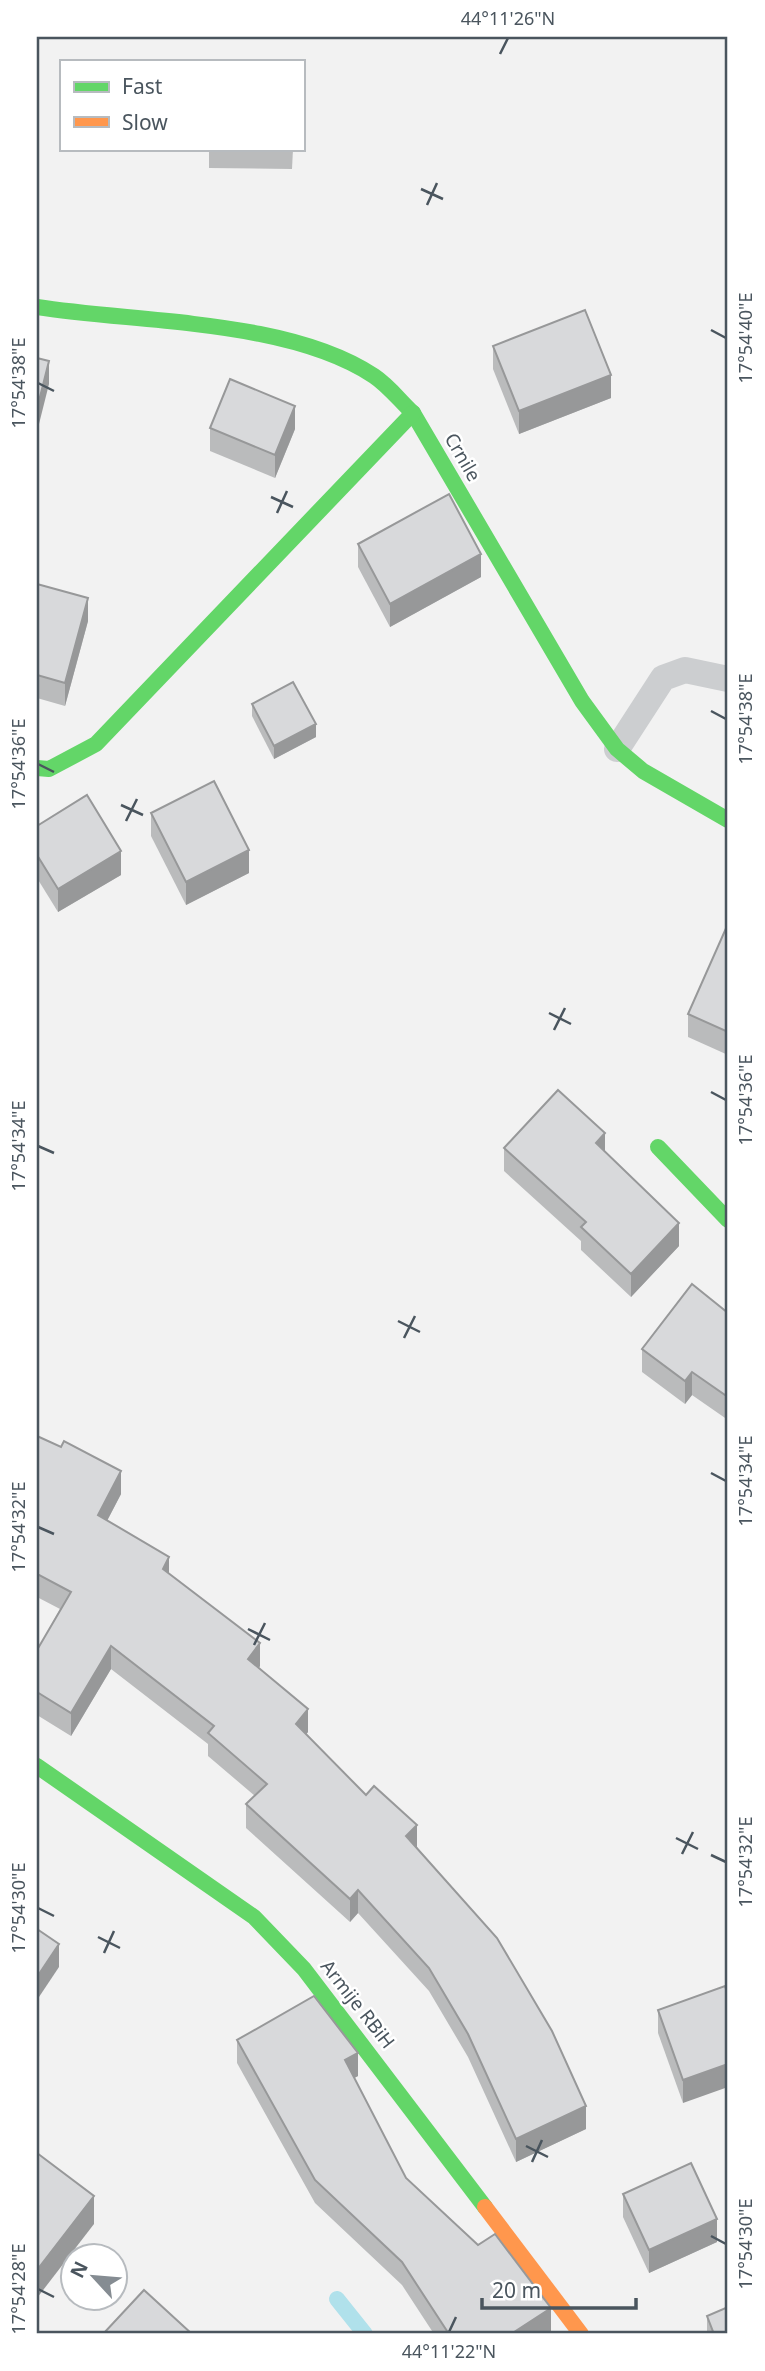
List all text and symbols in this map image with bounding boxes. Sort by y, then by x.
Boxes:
text: 44°11'26"N [461,6,555,30]
legend [60,60,304,150]
text: Fast [122,72,163,100]
text: Slow [122,108,168,136]
text: 17°54'40"E [733,293,757,383]
text: 17°54'38"E [6,338,30,428]
street label: Crnile [439,428,487,486]
text: 17°54'38"E [733,674,757,764]
text: 17°54'36"E [6,719,30,809]
text: 17°54'36"E [733,1055,757,1145]
text: 17°54'34"E [6,1101,30,1191]
text: 17°54'34"E [733,1436,757,1526]
text: 17°54'32"E [6,1482,30,1572]
text: 17°54'32"E [733,1817,757,1907]
text: 17°54'30"E [6,1863,30,1953]
street label: Armije RBiH [315,1954,401,2054]
text: 17°54'30"E [733,2199,757,2289]
north arrow [60,2242,130,2312]
text: 17°54'28"E [6,2244,30,2334]
text: N [64,2257,94,2282]
scale bar [482,2266,636,2310]
text: 20 m [492,2276,541,2304]
text: 44°11'22"N [402,2339,496,2363]

